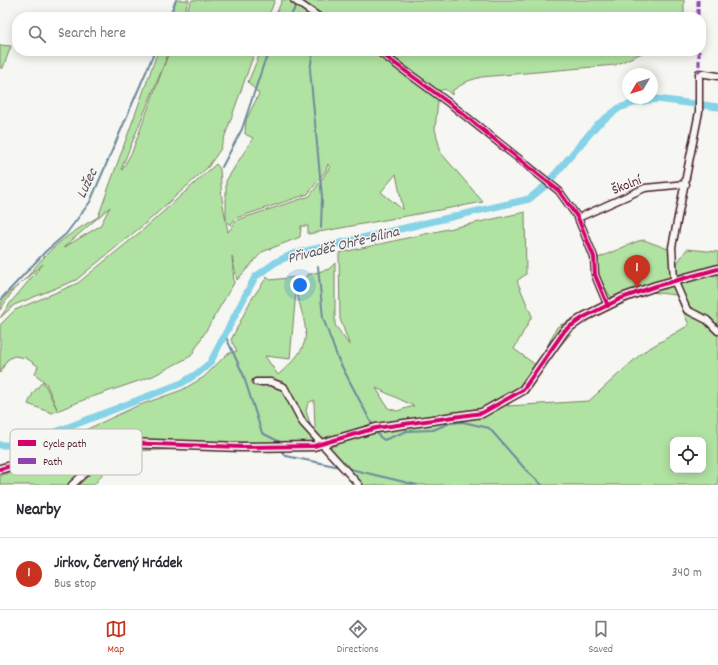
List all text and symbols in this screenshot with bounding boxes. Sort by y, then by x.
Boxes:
search box [12,12,706,56]
icon: search [26,23,48,45]
text: Search here [58,23,126,45]
north arrow [622,68,658,104]
water label: Lužec [71,165,105,202]
street label: Školní [609,170,646,201]
water label: Přivaděč Ohře-Bílina [285,221,402,270]
pin: 1 [624,255,650,288]
your location [290,275,310,295]
legend [10,429,142,475]
text: Cycle path [43,437,87,453]
map controls [670,437,706,473]
button: locate [670,437,706,473]
text: Path [43,455,62,471]
text: Nearby [16,499,60,523]
text: Jirkov, Červený Hrádek [54,553,183,575]
text: 1 [28,564,30,583]
text: 340 m [672,564,702,583]
text: Bus stop [54,575,96,594]
tab: Map [105,618,127,658]
tab: Directions [337,618,379,658]
tab: Saved [588,618,613,658]

